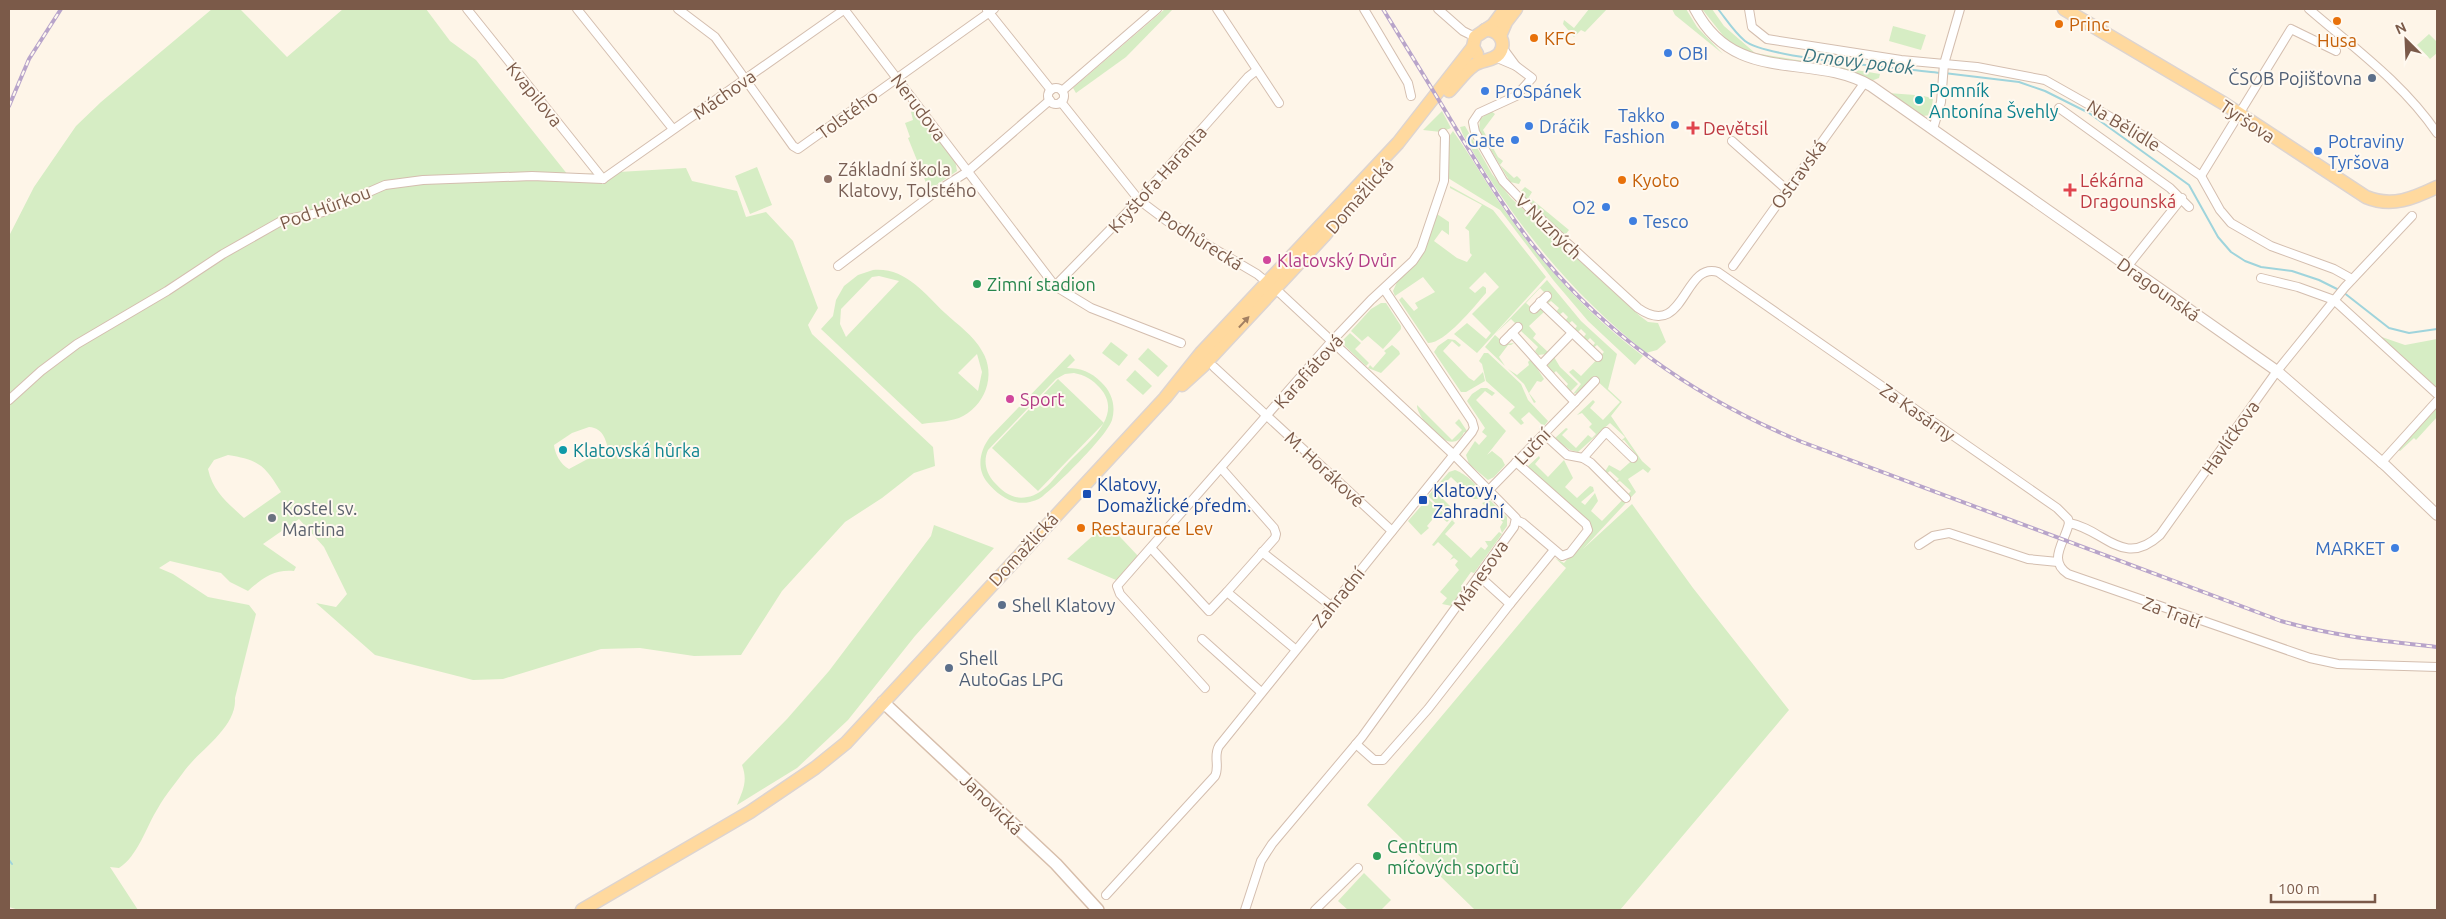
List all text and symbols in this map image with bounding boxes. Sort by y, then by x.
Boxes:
place label: Princ [2069,14,2110,34]
marker: Husa [2331,15,2343,27]
north arrow [2381,15,2431,65]
marker: Princ [2053,18,2065,30]
text: N [2393,19,2409,38]
place label: KFC [1544,28,1575,48]
place label: Husa [2317,30,2357,50]
marker: KFC [1528,32,1540,44]
place label: OBI [1678,43,1708,63]
water label: Drnový potok [1802,43,1916,79]
marker: OBI [1662,47,1674,59]
street label: Kvapilova [503,58,567,130]
street label: Máchova [689,65,759,123]
place label: ČSOB Pojišťovna [2228,67,2362,88]
street label: Nerudova [887,69,951,145]
marker: ČSOB Pojišťovna [2366,72,2378,84]
place label: Pomník Antonína Švehly [1929,80,2059,121]
place label: ProSpánek [1495,81,1582,101]
street label: Tolstého [813,85,881,143]
marker: ProSpánek [1479,85,1491,97]
marker: Pomník Antonína Švehly [1913,94,1925,106]
street label: Na Bělidle [2084,95,2164,155]
street label: Tyršova [2217,96,2279,146]
place label: Takko Fashion [1604,105,1665,146]
place label: Dráčik [1539,116,1590,136]
place label: Devětsil [1703,118,1769,138]
marker: Takko Fashion [1669,119,1681,131]
marker: Dráčik [1523,120,1535,132]
street label: Kryštofa Haranta [1104,121,1210,237]
marker: Devětsil [1687,122,1699,134]
place label: Gate [1467,130,1505,150]
place label: Potraviny Tyršova [2328,131,2404,172]
marker: Gate [1509,134,1521,146]
street label: Ostravská [1766,136,1830,212]
marker: Potraviny Tyršova [2312,145,2324,157]
street label: Domažlická [1321,155,1397,237]
place label: Základní škola Klatovy, Tolstého [838,159,977,200]
place label: Kyoto [1632,170,1680,190]
place label: Lékárna Dragounská [2080,170,2176,211]
marker: Základní škola Klatovy, Tolstého [822,173,834,185]
marker: Kyoto [1616,174,1628,186]
street label: Pod Hůrkou [277,181,373,233]
marker: Lékárna Dragounská [2064,184,2076,196]
street label: V Nuzných [1512,189,1586,263]
place label: O2 [1572,197,1596,217]
marker: O2 [1600,201,1612,213]
street label: Podhůrecká [1155,206,1247,274]
place label: Tesco [1643,211,1689,231]
marker: Tesco [1627,215,1639,227]
place label: Klatovský Dvůr [1277,250,1397,270]
street label: Dragounská [2114,253,2204,325]
marker: Klatovský Dvůr [1261,254,1273,266]
place label: Zimní stadion [987,274,1096,294]
marker: Zimní stadion [971,278,983,290]
one-way arrow [1238,317,1250,329]
street label: Karafiátová [1270,330,1346,412]
street label: Za Kasárny [1877,379,1959,445]
place label: Sport [1020,389,1064,409]
marker: Sport [1004,393,1016,405]
street label: Havlíčkova [2197,396,2263,478]
street label: Luční [1510,423,1554,468]
street label: M. Horákové [1281,427,1369,511]
place label: Klatovská hůrka [573,440,700,460]
marker: Klatovská hůrka [557,444,569,456]
place label: Klatovy, Domažlické předm. [1097,474,1251,515]
place label: Klatovy, Zahradní [1433,480,1505,521]
marker: Klatovy, Domažlické předm. [1081,488,1093,500]
marker: Klatovy, Zahradní [1417,494,1429,506]
place label: Kostel sv. Martina [282,498,357,539]
street label: Domažlická [984,509,1062,589]
marker: Kostel sv. Martina [266,512,278,524]
place label: Restaurace Lev [1091,518,1213,538]
marker: Restaurace Lev [1075,522,1087,534]
street label: Mánesova [1448,536,1512,614]
place label: MARKET [2315,538,2385,558]
marker: MARKET [2389,542,2401,554]
street label: Zahradní [1308,563,1368,631]
street label: Za Tratí [2140,592,2204,632]
place label: Shell Klatovy [1012,595,1116,615]
marker: Shell Klatovy [996,599,1008,611]
place label: Shell AutoGas LPG [959,648,1064,689]
marker: Shell AutoGas LPG [943,662,955,674]
street label: Janovická [957,769,1027,839]
place label: Centrum míčových sportů [1387,836,1519,877]
marker: Centrum míčových sportů [1371,850,1383,862]
scale bar [2271,872,2375,904]
text: 100 m [2278,880,2320,897]

